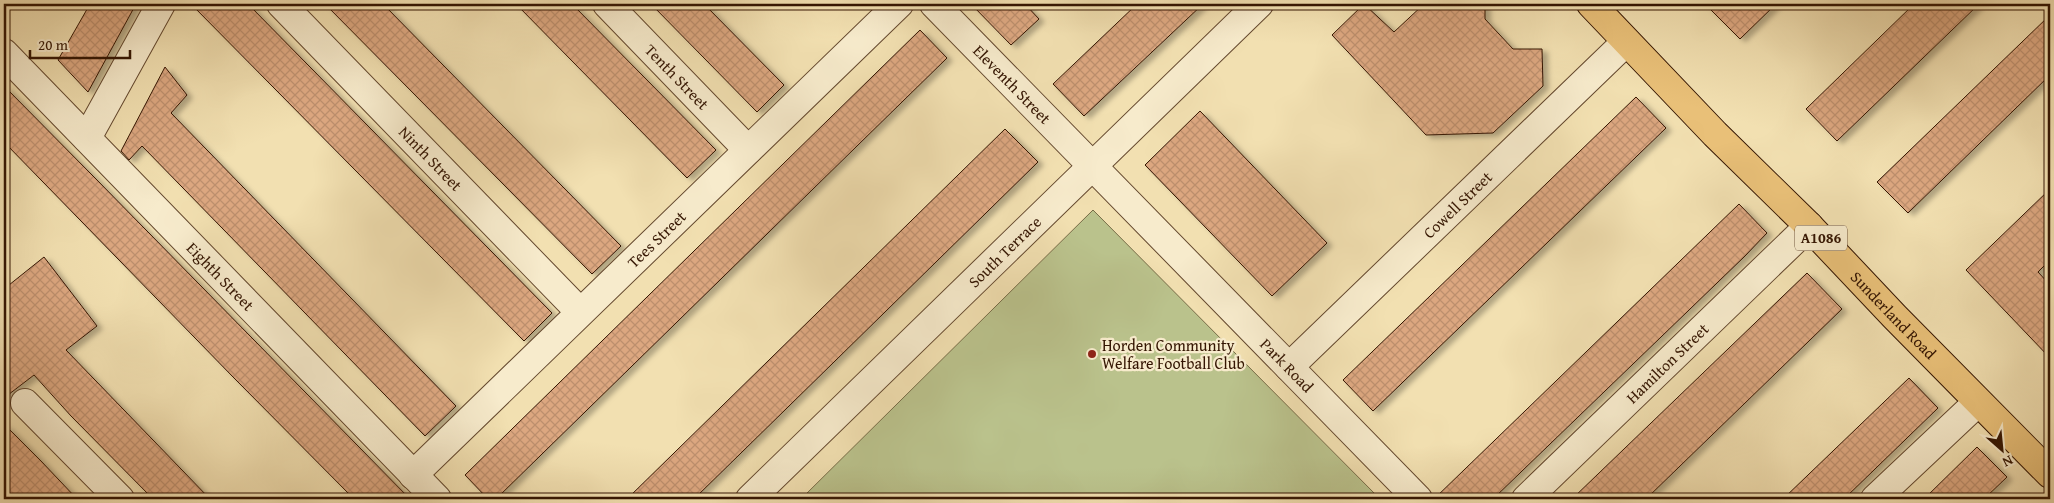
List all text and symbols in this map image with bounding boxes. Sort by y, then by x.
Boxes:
scale bar [30,28,130,60]
text: 20 m [38,34,69,55]
street label: Tenth Street [640,38,715,115]
street label: Eleventh Street [968,39,1057,129]
street label: Ninth Street [393,120,468,197]
street label: Cowell Street [1417,165,1498,244]
street label: Tees Street [622,205,692,273]
street label: South Terrace [962,210,1047,293]
road number: A1086 [1795,226,1847,250]
street label: Eighth Street [181,236,260,316]
street label: Sunderland Road [1845,265,1942,365]
street label: Hamilton Street [1620,317,1714,409]
street label: Park Road [1255,332,1320,398]
place label: Horden Community Welfare Football Club [1102,333,1245,375]
marker: Horden Community Welfare Football Club [1086,348,1098,360]
north arrow [1976,426,2026,476]
text: N [1999,451,2017,473]

